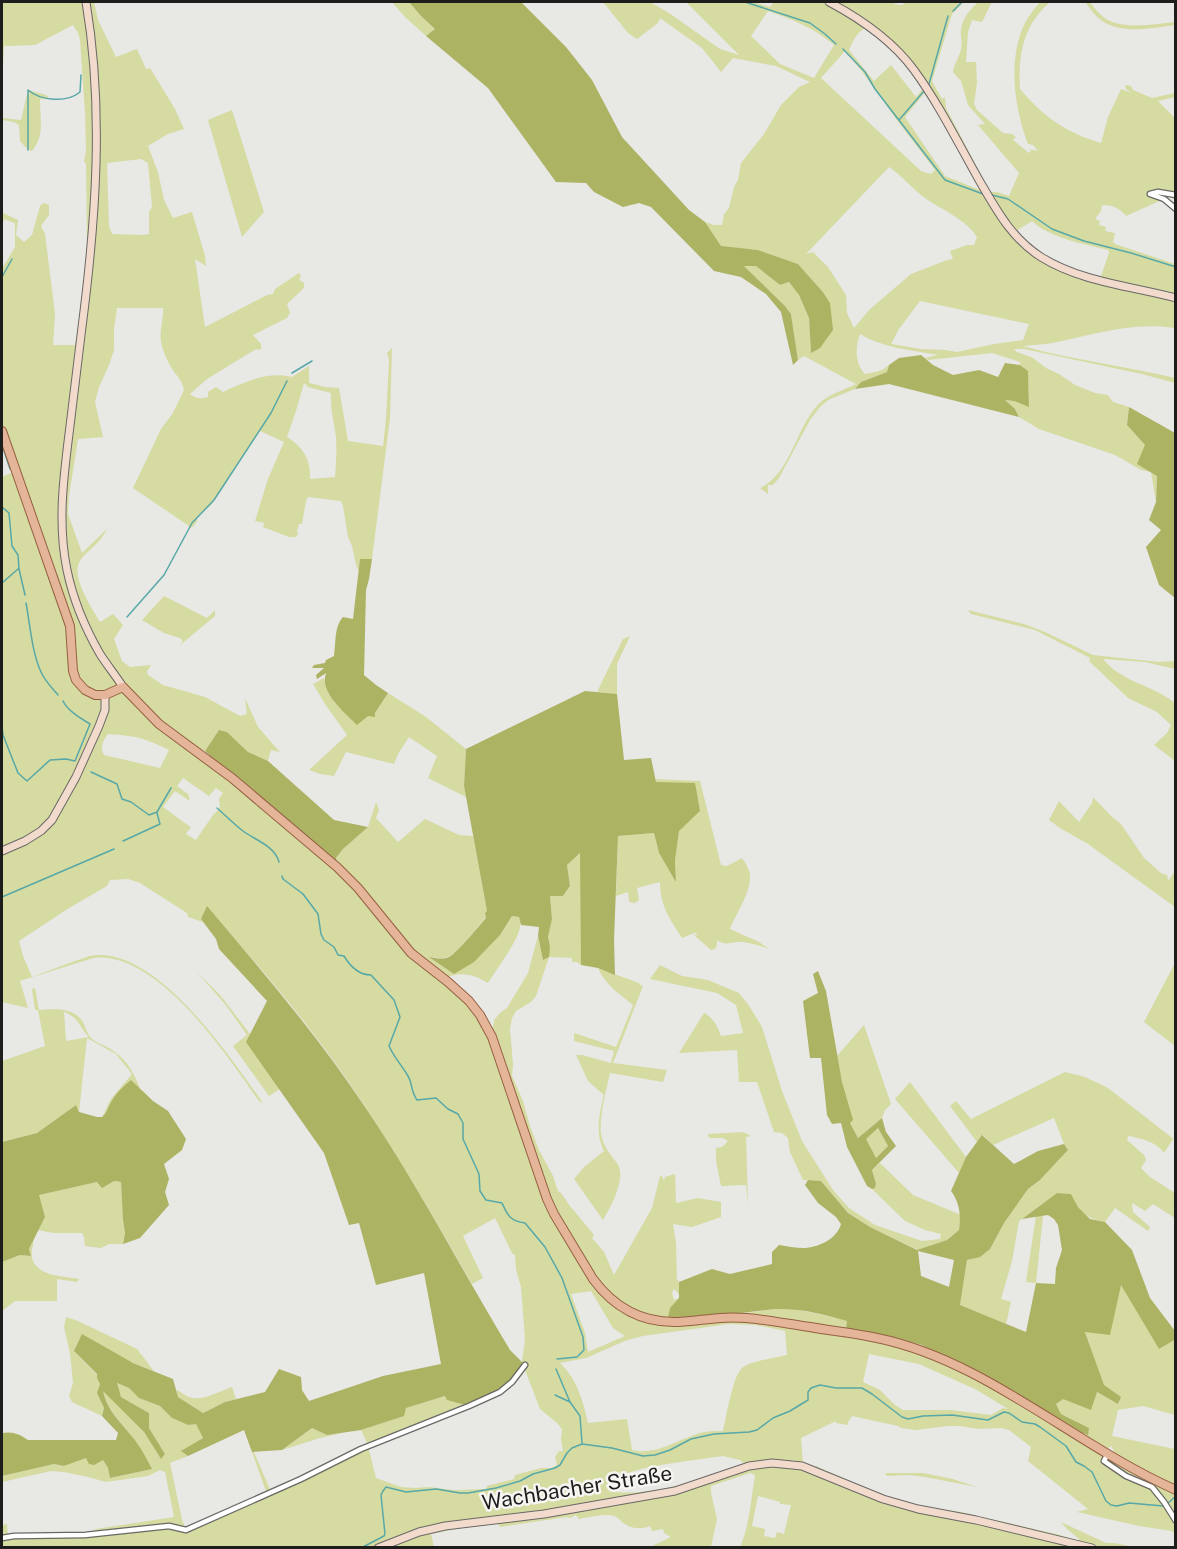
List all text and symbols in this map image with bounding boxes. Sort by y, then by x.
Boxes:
street label: Wachbacher Straße [480,1460,674,1515]

